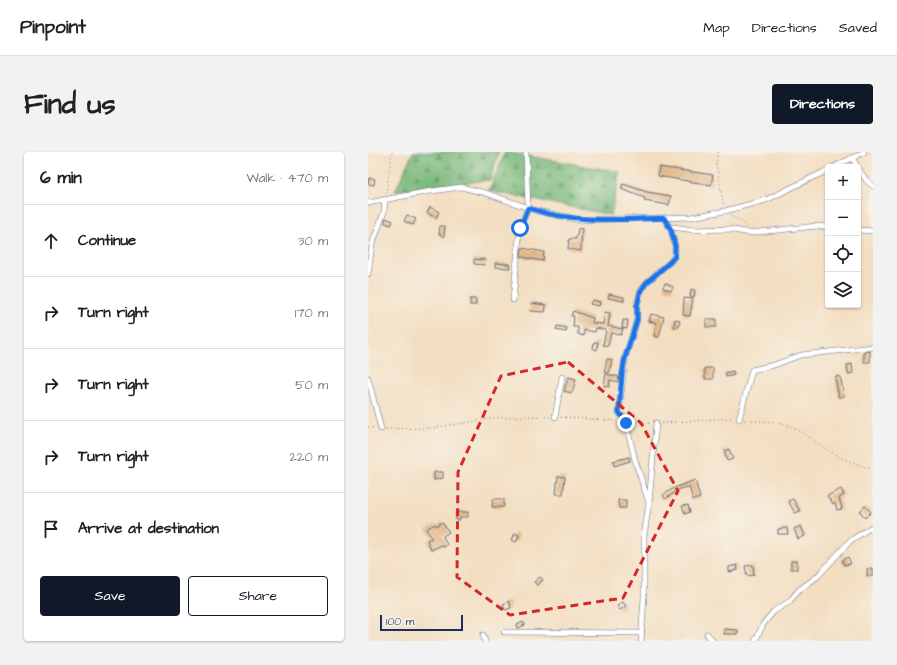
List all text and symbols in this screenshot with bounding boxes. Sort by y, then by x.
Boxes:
text: Pinpoint [20,14,86,41]
text: Map [703,18,730,38]
text: Directions [752,18,817,38]
text: Saved [839,18,877,38]
button: Directions [772,84,873,124]
text: Find us [24,85,115,124]
map controls [825,164,861,308]
button: + [825,164,861,200]
text: 6 min [40,166,82,190]
text: Walk · 470 m [247,169,328,187]
button: − [825,200,861,236]
route start [511,219,529,237]
icon: ahead [40,230,62,252]
text: Continue [78,230,136,251]
text: 30 m [298,232,328,250]
button: locate [825,236,861,272]
button: layers [825,272,861,308]
icon: right [40,302,62,324]
text: Turn right [78,302,149,323]
text: 170 m [295,304,328,322]
icon: right [40,374,62,396]
text: Turn right [78,374,149,395]
text: 50 m [295,376,328,394]
route end [617,414,635,432]
icon: right [40,446,62,468]
text: Turn right [78,446,149,467]
text: 220 m [290,448,328,466]
icon: arrive [40,518,62,540]
text: Arrive at destination [78,518,219,539]
button: Save [40,576,180,616]
button: Share [188,576,328,616]
scale bar [380,613,463,632]
text: 100 m [386,614,414,629]

